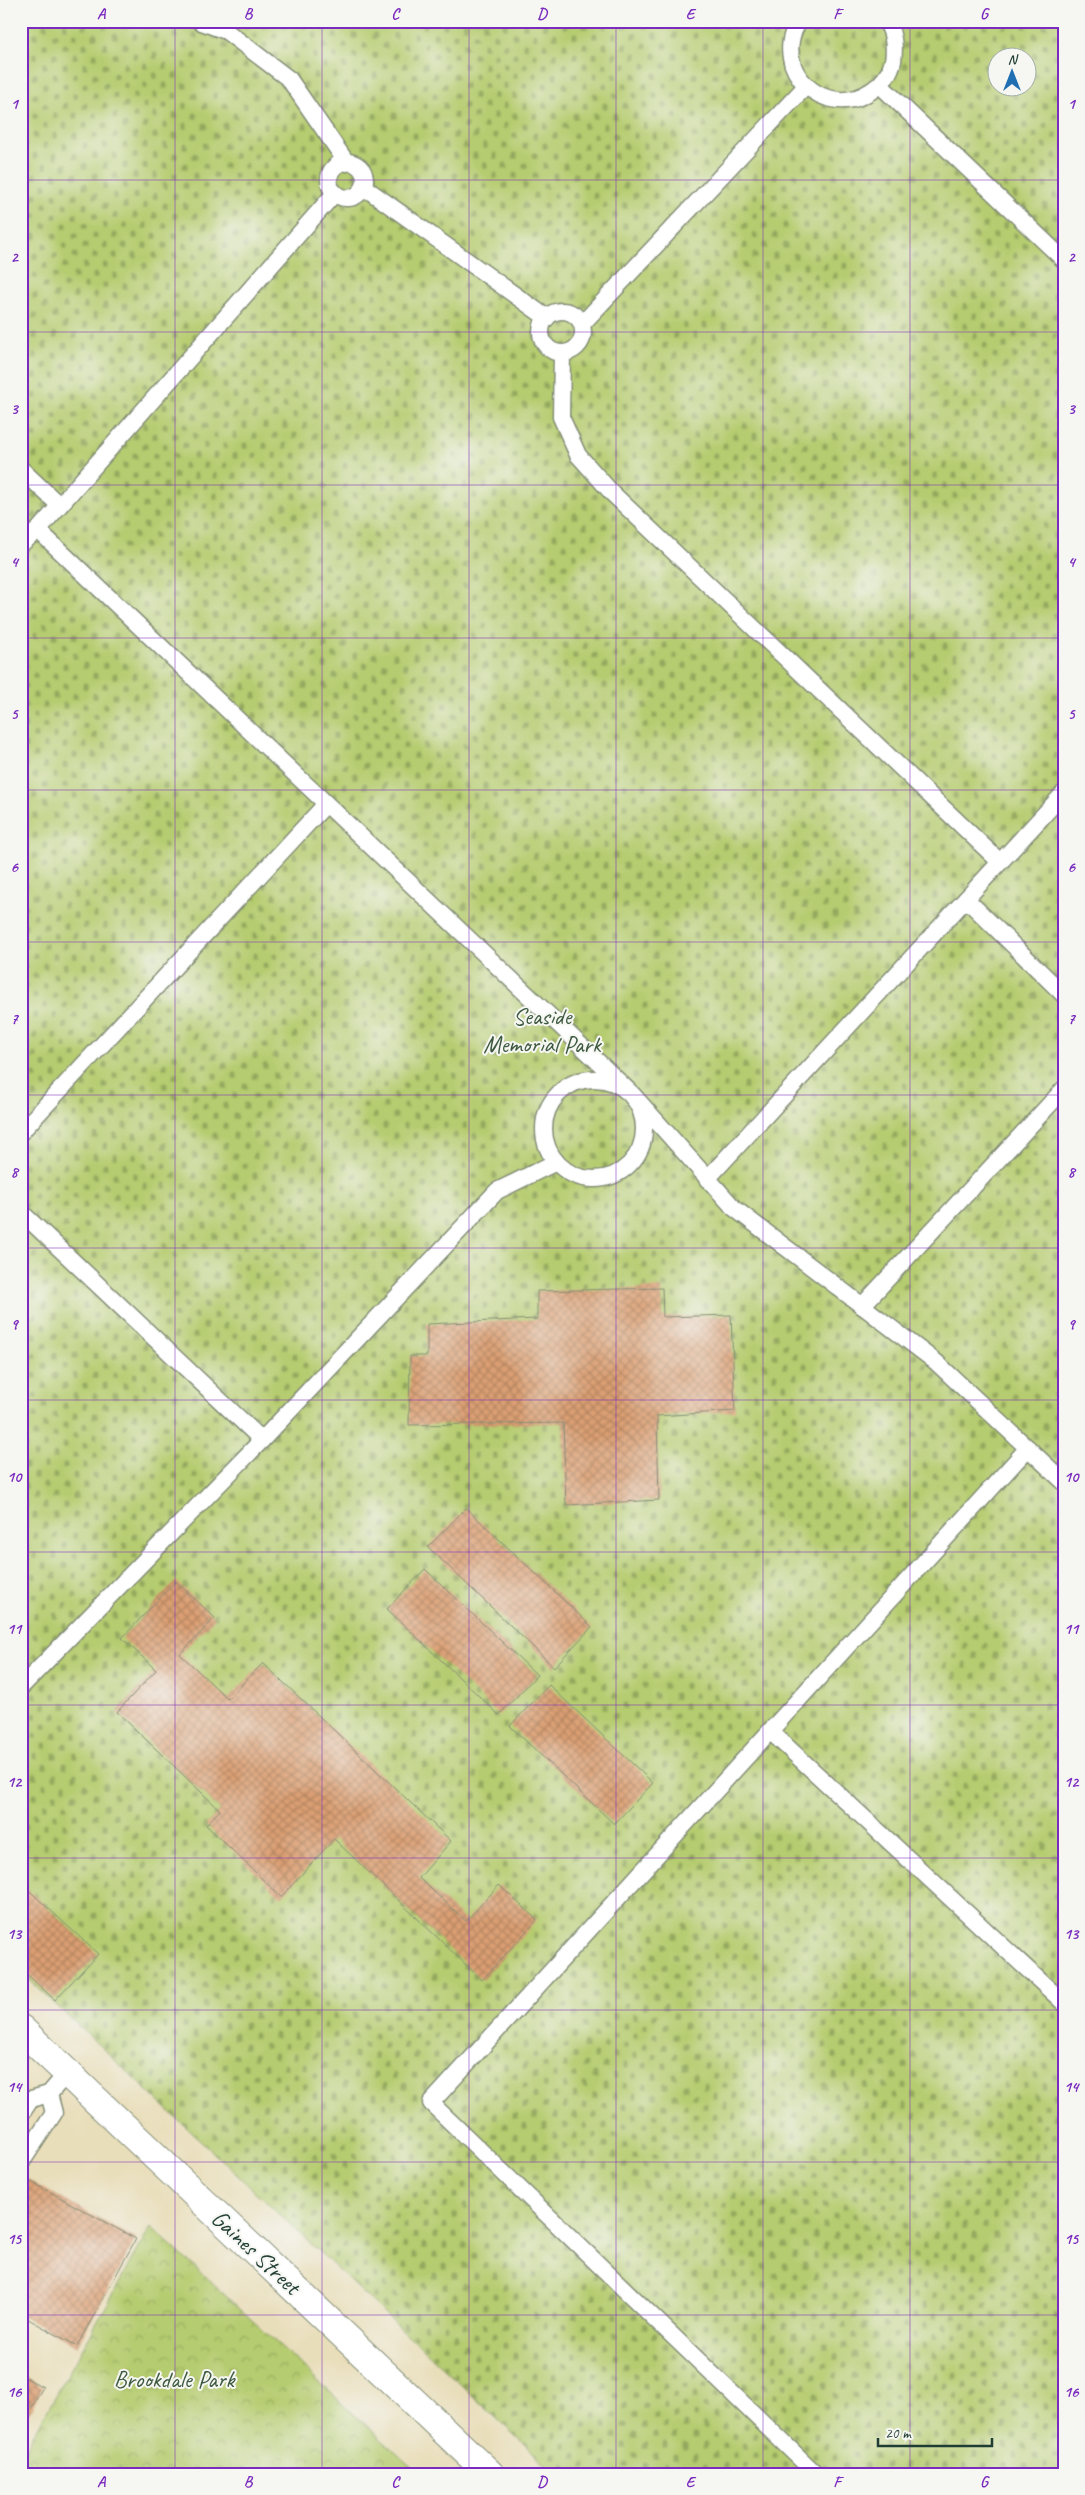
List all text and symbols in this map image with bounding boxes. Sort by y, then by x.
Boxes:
text: A [97,4,107,24]
text: B [244,4,254,24]
text: C [391,4,401,24]
text: D [537,4,548,24]
text: E [686,4,697,24]
text: F [833,4,844,24]
text: G [980,4,990,24]
north arrow [988,48,1038,98]
text: N [1008,51,1019,68]
text: 1 [10,94,19,114]
text: 1 [1067,94,1076,114]
text: 2 [10,247,19,267]
text: 2 [1067,247,1076,267]
text: 3 [10,399,19,419]
text: 3 [1067,399,1076,419]
text: 4 [10,552,19,572]
text: 4 [1067,552,1076,572]
text: 5 [11,704,20,724]
text: 5 [1068,704,1077,724]
text: 6 [10,857,19,877]
text: 6 [1067,857,1076,877]
park label: Seaside Memorial Park [483,1001,603,1059]
text: 7 [10,1009,19,1029]
text: 7 [1067,1009,1076,1029]
text: 8 [10,1162,19,1182]
text: 8 [1067,1162,1076,1182]
text: 9 [10,1314,19,1334]
text: 9 [1067,1314,1076,1334]
text: 10 [7,1467,23,1487]
text: 10 [1064,1467,1080,1487]
text: 11 [7,1619,23,1639]
text: 11 [1064,1619,1080,1639]
text: 12 [7,1772,23,1792]
text: 12 [1064,1772,1080,1792]
text: 13 [7,1924,23,1944]
text: 13 [1064,1924,1080,1944]
text: 14 [7,2077,23,2097]
text: 14 [1064,2077,1080,2097]
street label: Gaines Street [205,2203,308,2302]
text: 15 [7,2229,23,2249]
text: 15 [1064,2229,1080,2249]
park label: Brookdale Park [114,2364,237,2394]
text: 16 [7,2382,23,2402]
text: 16 [1064,2382,1080,2402]
scale bar [878,2415,991,2447]
text: 20 m [885,2424,912,2443]
text: A [97,2472,107,2492]
text: B [244,2472,254,2492]
text: C [391,2472,401,2492]
text: D [537,2472,548,2492]
text: E [686,2472,697,2492]
text: F [833,2472,844,2492]
text: G [980,2472,990,2492]

